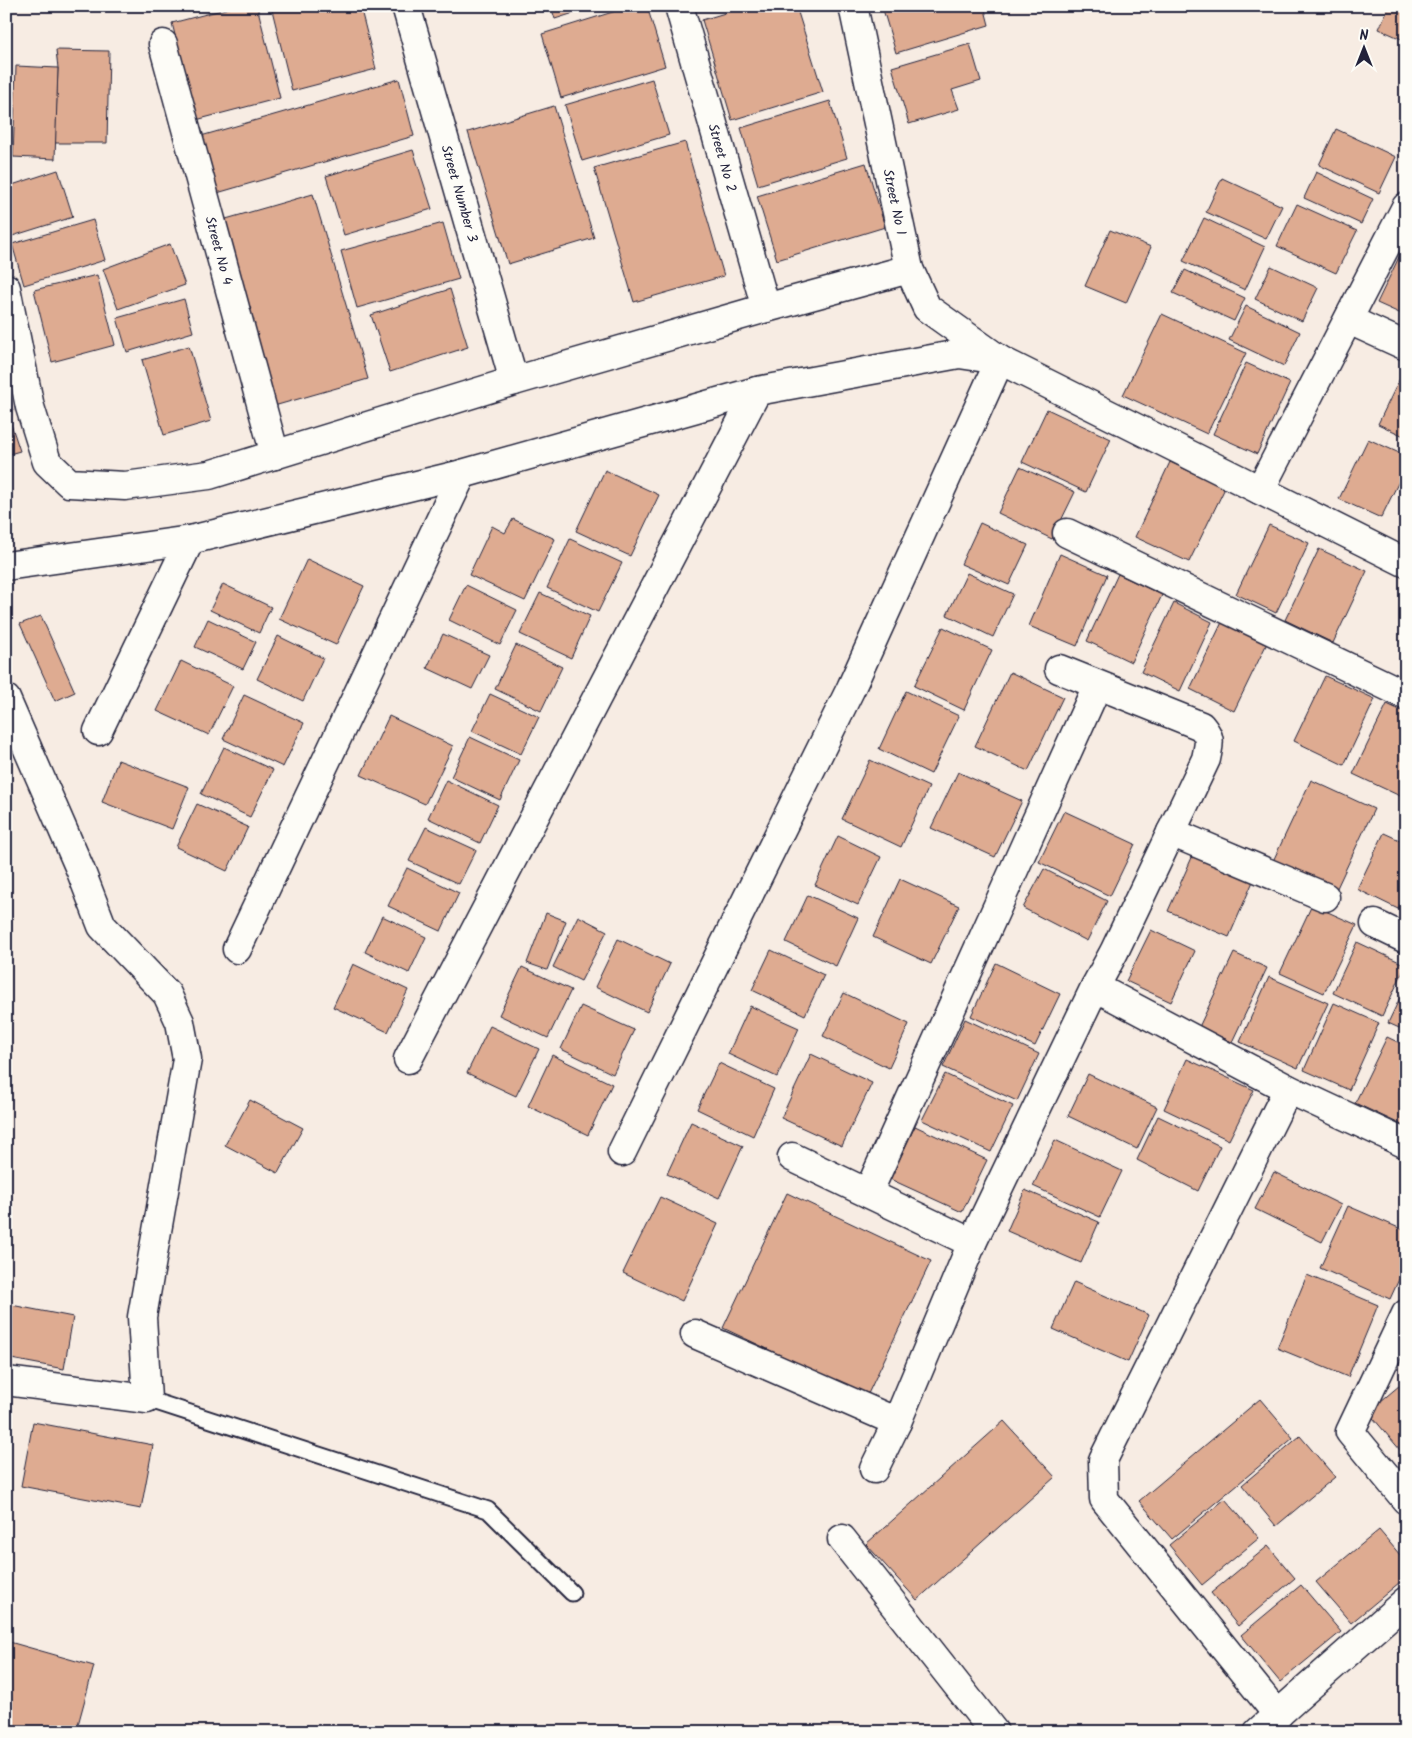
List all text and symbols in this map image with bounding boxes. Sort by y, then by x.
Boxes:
north arrow [1340,22,1390,72]
text: N [1360,25,1369,47]
street label: Street No 2 [701,121,742,195]
street label: Street Number 3 [435,142,483,245]
street label: Street No 1 [876,167,912,237]
street label: Street No 4 [198,214,238,288]

